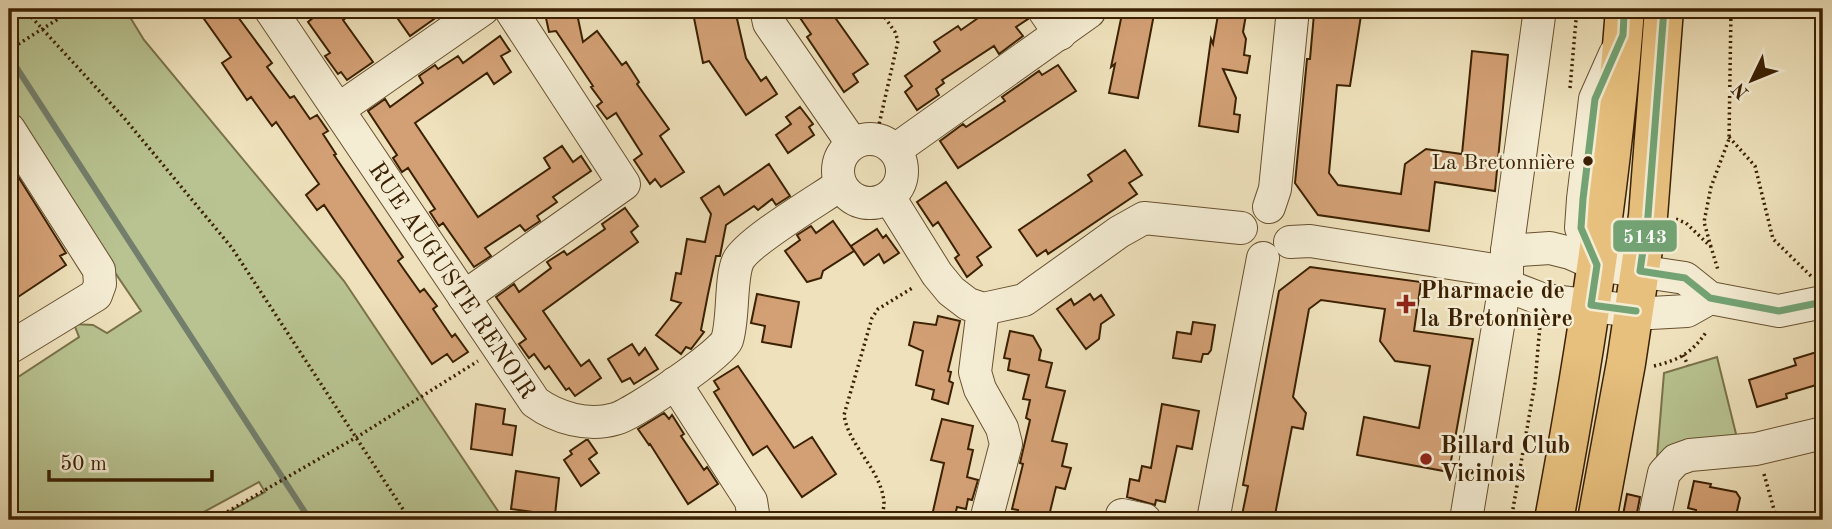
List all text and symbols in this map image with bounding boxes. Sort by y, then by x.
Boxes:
north arrow [1716,46,1786,116]
text: N [1729,78,1753,102]
place label: La Bretonnière [1431,152,1575,174]
marker: La Bretonnière [1581,154,1595,168]
street label: RUE AUGUSTE RENOIR [363,158,539,404]
line badge: 5143 [1612,219,1678,253]
text: 5143 [1623,229,1667,248]
place label: Pharmacie de la Bretonnière [1420,280,1573,332]
marker: Pharmacie de la Bretonnière [1398,296,1414,312]
place label: Billard Club Vicinois [1440,435,1570,487]
scale bar [49,438,212,482]
marker: Billard Club Vicinois [1418,451,1434,467]
text: 50 m [60,454,107,475]

